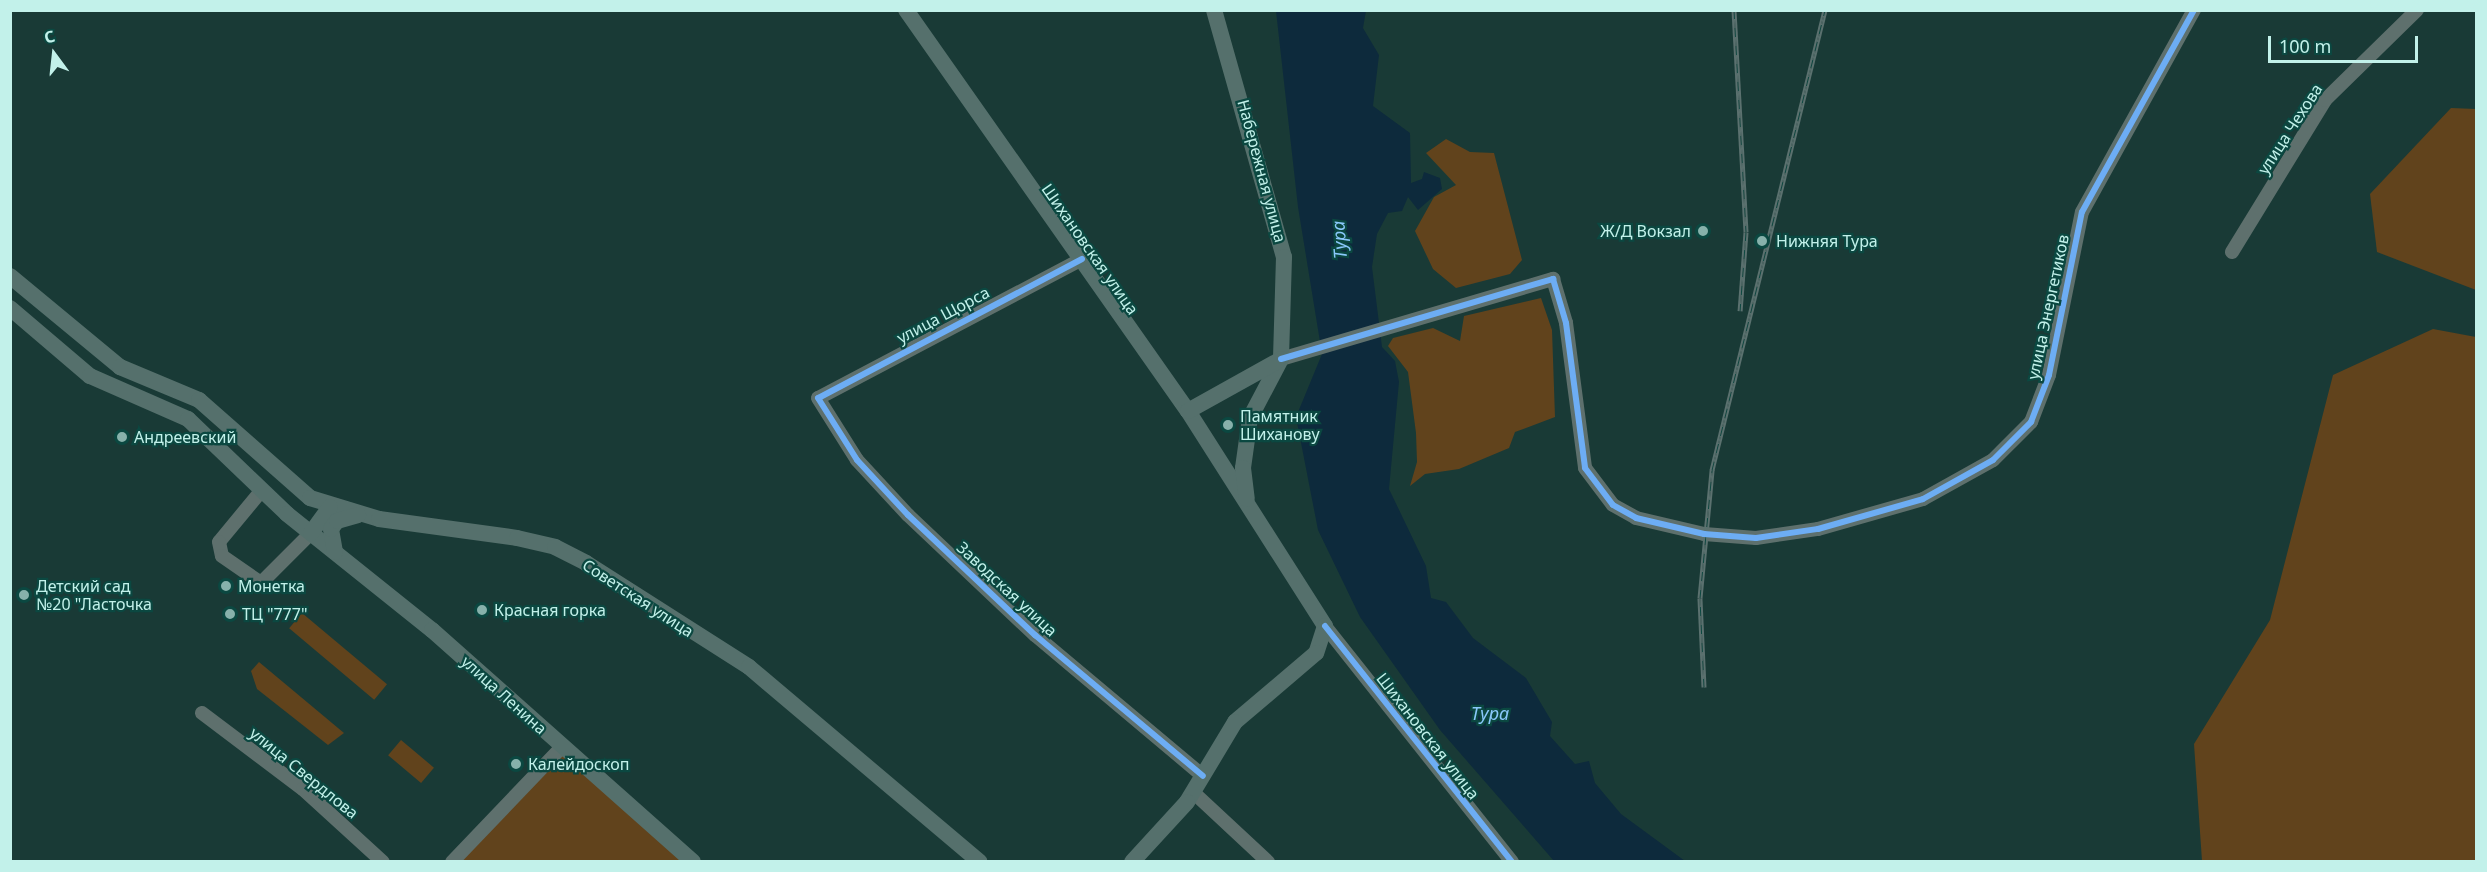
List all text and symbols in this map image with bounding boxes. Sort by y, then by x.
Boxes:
north arrow [24,24,84,84]
scale bar [2271,24,2421,62]
text: С [41,25,57,49]
text: 100 m [2279,34,2331,58]
street label: улица Чехова [2254,80,2326,178]
street label: Набережная улица [1234,98,1290,244]
street label: Шихановская улица [1038,180,1142,318]
water label: Тура [1327,220,1351,260]
place label: Ж/Д Вокзал [1600,221,1691,241]
marker: Ж/Д Вокзал [1696,224,1710,238]
place label: Нижняя Тура [1776,231,1878,251]
marker: Нижняя Тура [1753,232,1771,250]
street label: улица Энергетиков [2023,233,2073,381]
street label: улица Щорса [893,283,993,347]
place label: Памятник Шиханову [1240,406,1320,444]
marker: Памятник Шиханову [1221,418,1235,432]
place label: Андреевский [134,427,236,447]
marker: Андреевский [115,430,129,444]
street label: Заводская улица [953,538,1061,640]
street label: Советская улица [579,555,697,641]
place label: Детский сад №20 "Ласточка [36,576,152,614]
place label: Монетка [238,576,305,596]
marker: Монетка [219,579,233,593]
marker: Детский сад №20 "Ласточка [17,588,31,602]
place label: Красная горка [494,600,606,620]
marker: Красная горка [475,603,489,617]
place label: ТЦ "777" [242,604,307,624]
marker: ТЦ "777" [223,607,237,621]
street label: улица Ленина [457,652,551,738]
street label: Шихановская улица [1373,669,1483,803]
water label: Тура [1471,702,1509,724]
street label: улица Свердлова [246,723,362,823]
place label: Калейдоскоп [528,754,629,774]
marker: Калейдоскоп [509,757,523,771]

